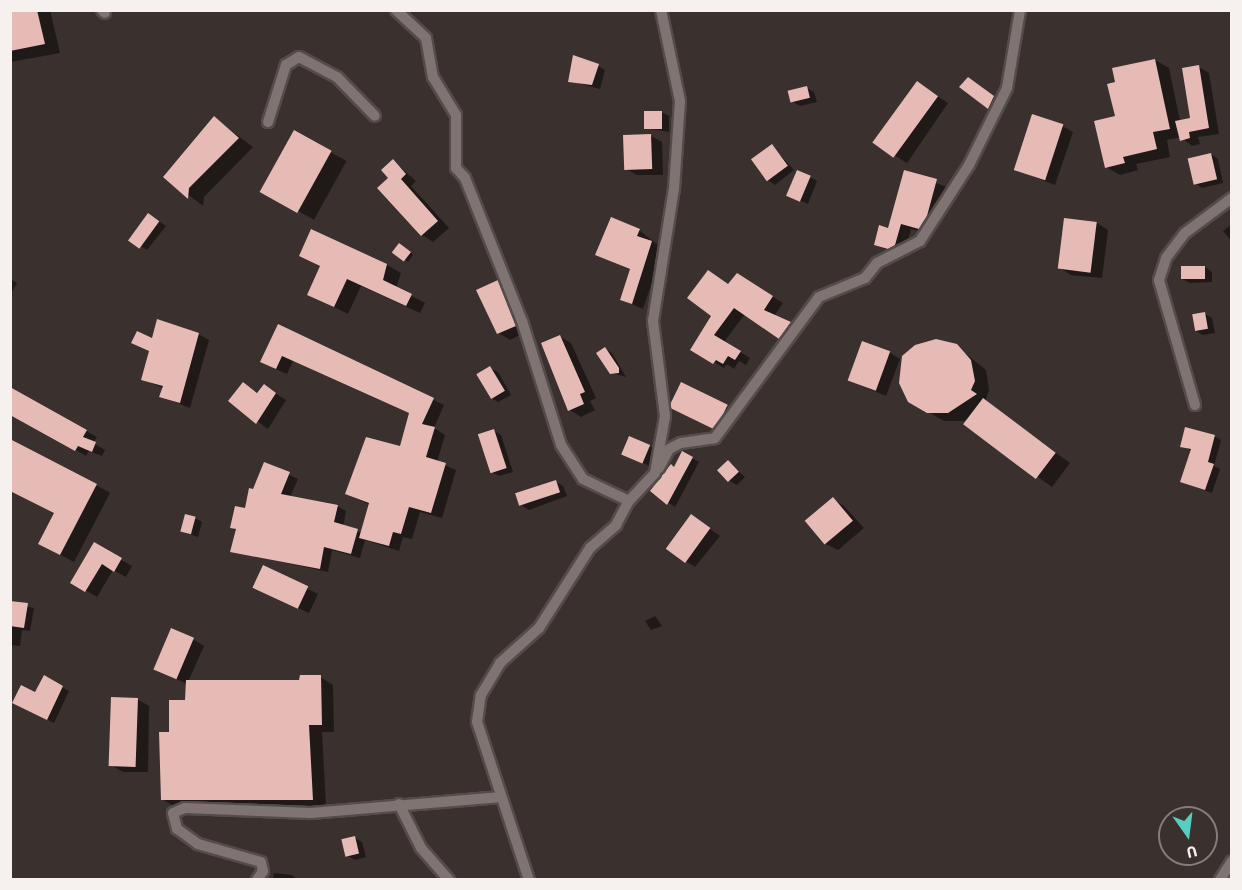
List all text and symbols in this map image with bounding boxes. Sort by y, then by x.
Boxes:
north arrow [1158,806,1218,866]
text: U [1184,840,1200,863]

